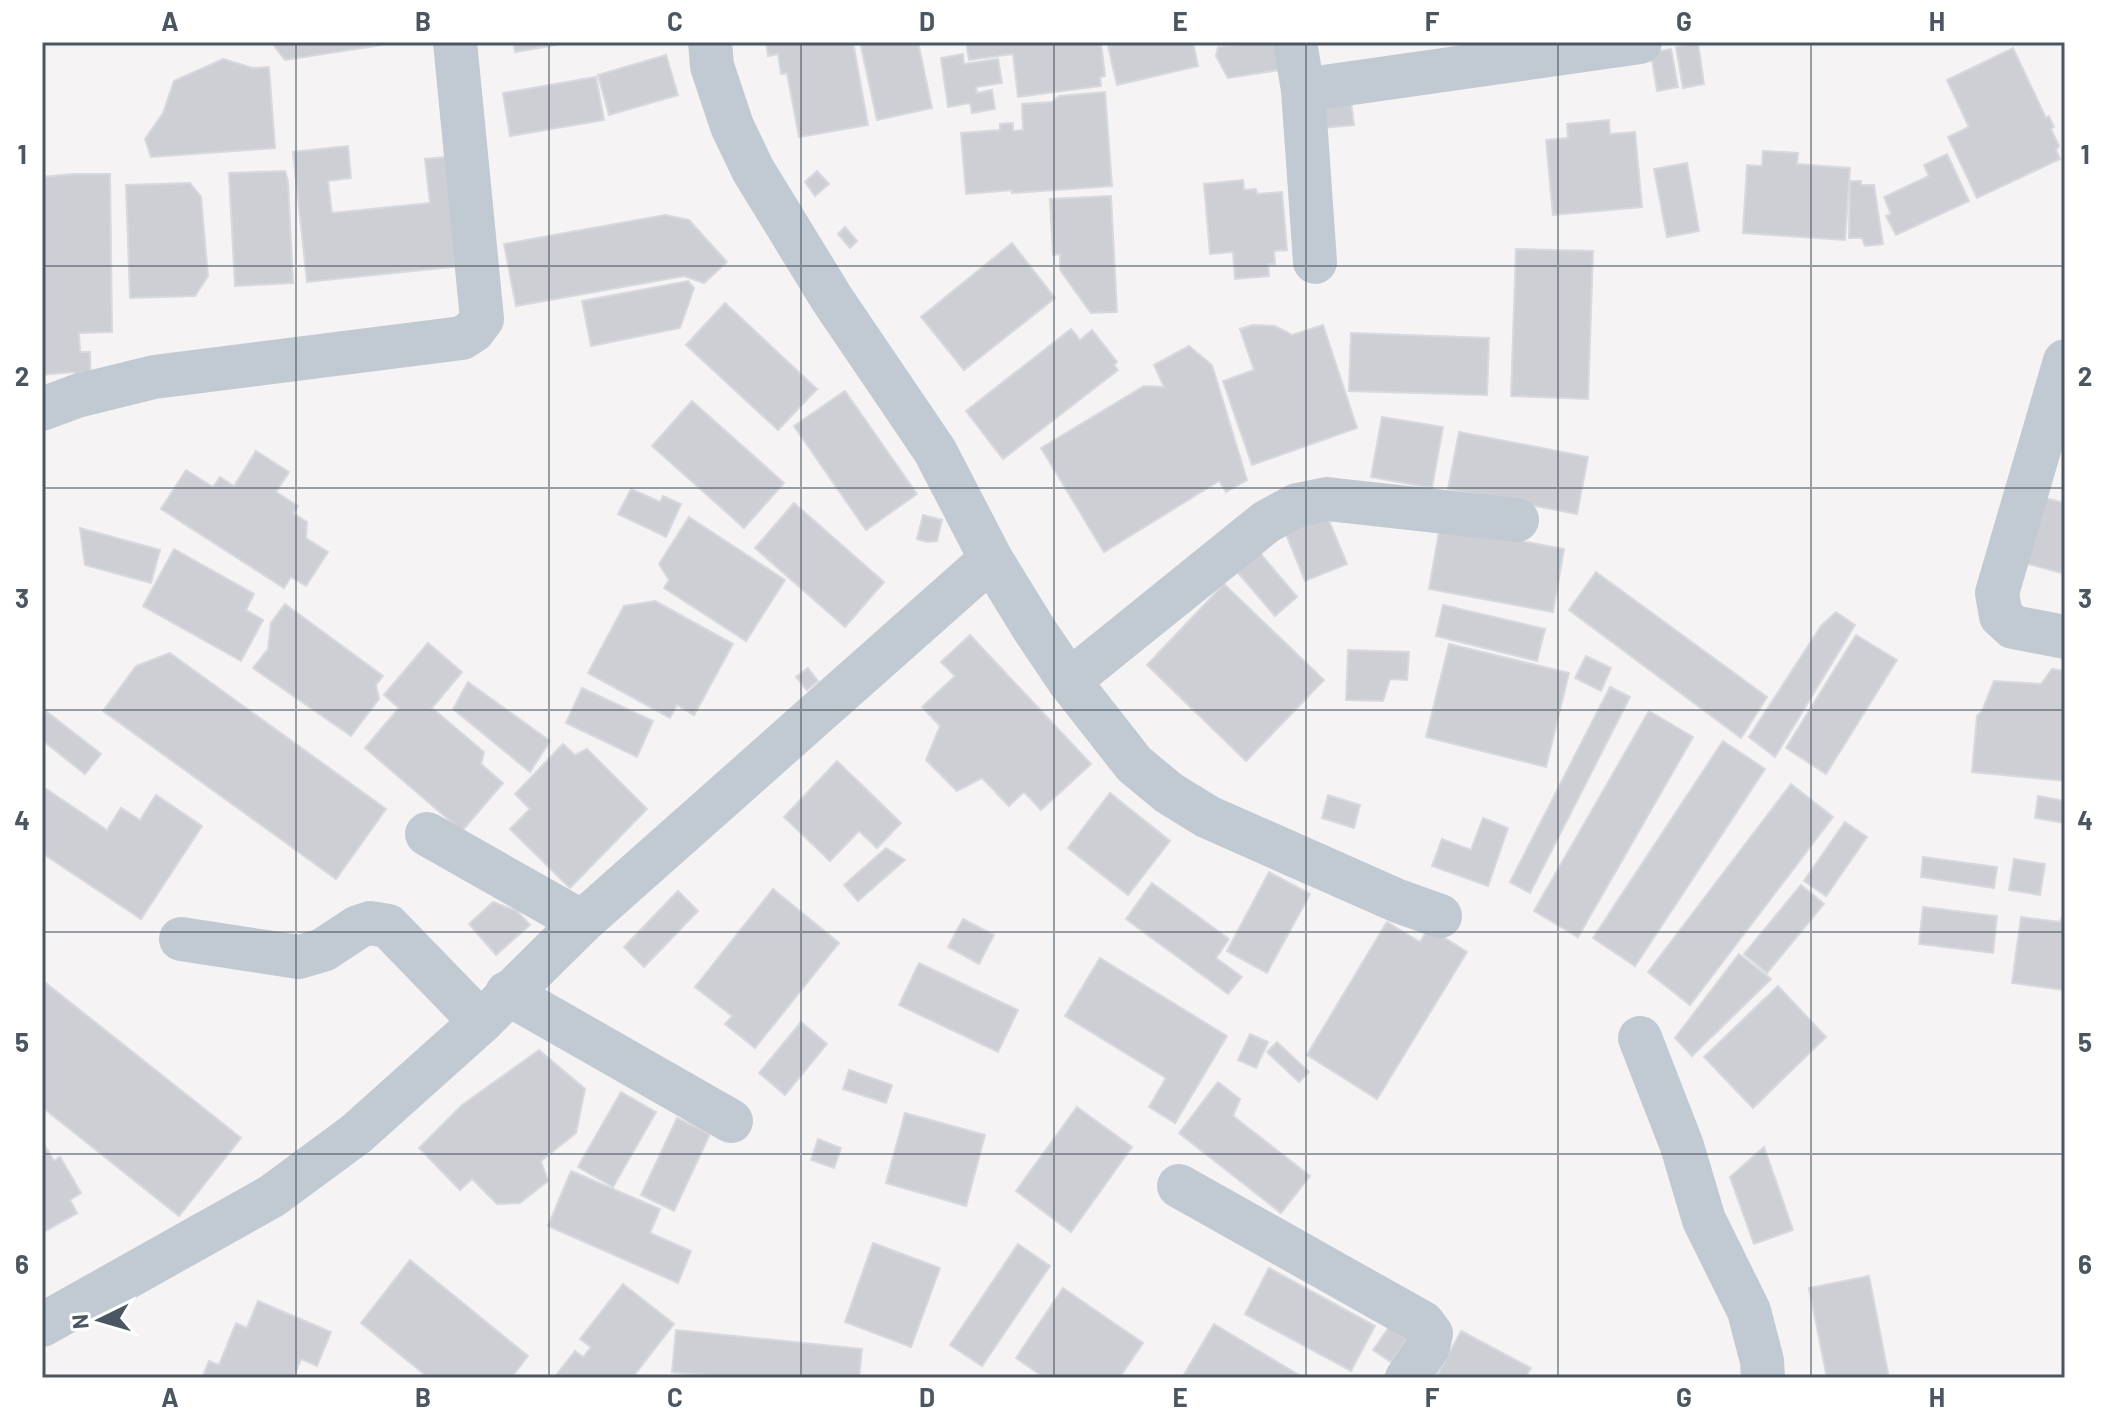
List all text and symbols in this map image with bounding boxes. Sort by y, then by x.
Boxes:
text: A [161,5,179,36]
text: B [415,5,431,36]
text: C [667,5,683,36]
text: D [919,5,935,36]
text: E [1172,5,1188,36]
text: F [1425,5,1440,36]
text: G [1676,5,1692,36]
text: H [1929,5,1945,36]
text: 1 [17,138,27,169]
text: 1 [2080,138,2090,169]
text: 2 [15,360,29,391]
text: 2 [2078,360,2092,391]
text: 3 [15,582,29,613]
text: 3 [2078,582,2092,613]
text: 4 [14,804,30,835]
text: 4 [2077,804,2093,835]
text: 5 [15,1026,29,1057]
text: 5 [2078,1026,2092,1057]
text: 6 [15,1248,29,1279]
text: 6 [2078,1248,2092,1279]
north arrow [60,1280,140,1360]
text: N [65,1313,93,1330]
text: A [161,1381,179,1412]
text: B [415,1381,431,1412]
text: C [667,1381,683,1412]
text: D [919,1381,935,1412]
text: E [1172,1381,1188,1412]
text: F [1425,1381,1440,1412]
text: G [1676,1381,1692,1412]
text: H [1929,1381,1945,1412]

